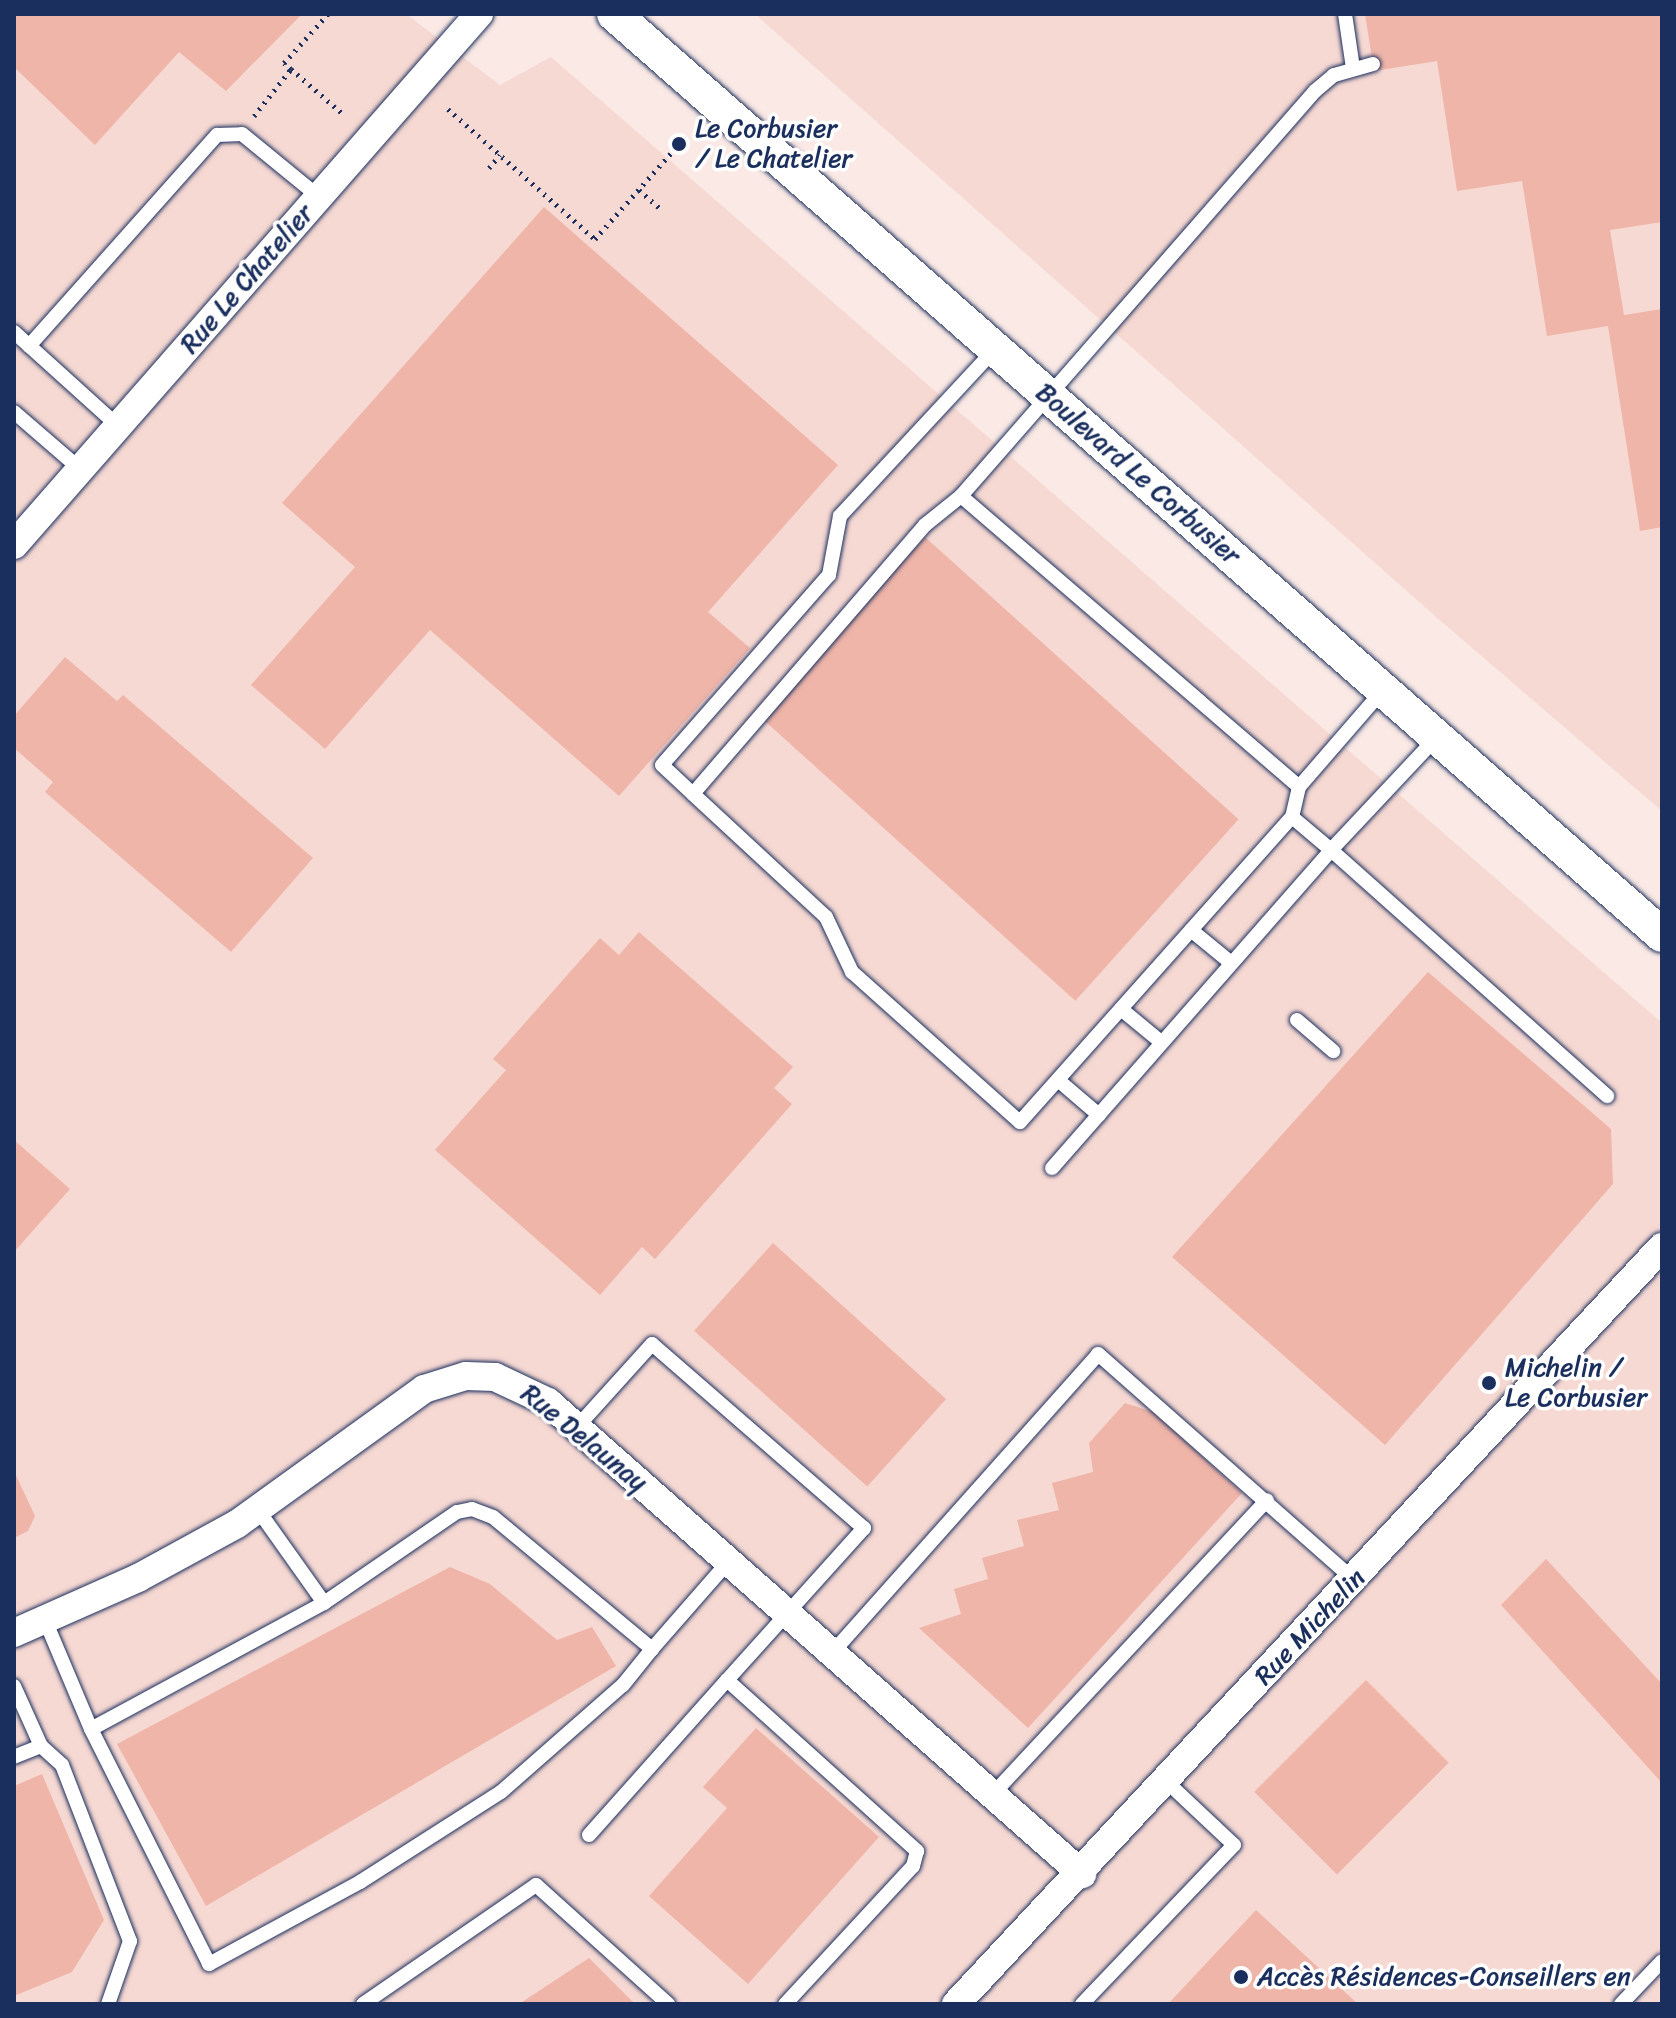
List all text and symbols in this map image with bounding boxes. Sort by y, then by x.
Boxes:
place label: Le Corbusier / Le Chatelier [695,113,853,174]
marker: Le Corbusier / Le Chatelier [670,135,688,153]
street label: Rue Le Chatelier [173,198,321,360]
street label: Boulevard Le Corbusier [1029,376,1247,572]
place label: Michelin / Le Corbusier [1505,1352,1647,1414]
marker: Michelin / Le Corbusier [1480,1374,1498,1392]
street label: Rue Delaunay [515,1378,653,1498]
street label: Rue Michelin [1249,1563,1371,1691]
place label: Accès Résidences-Conseillers en [1257,1961,1631,1993]
marker: Accès Résidences-Conseillers en [1232,1968,1250,1986]

